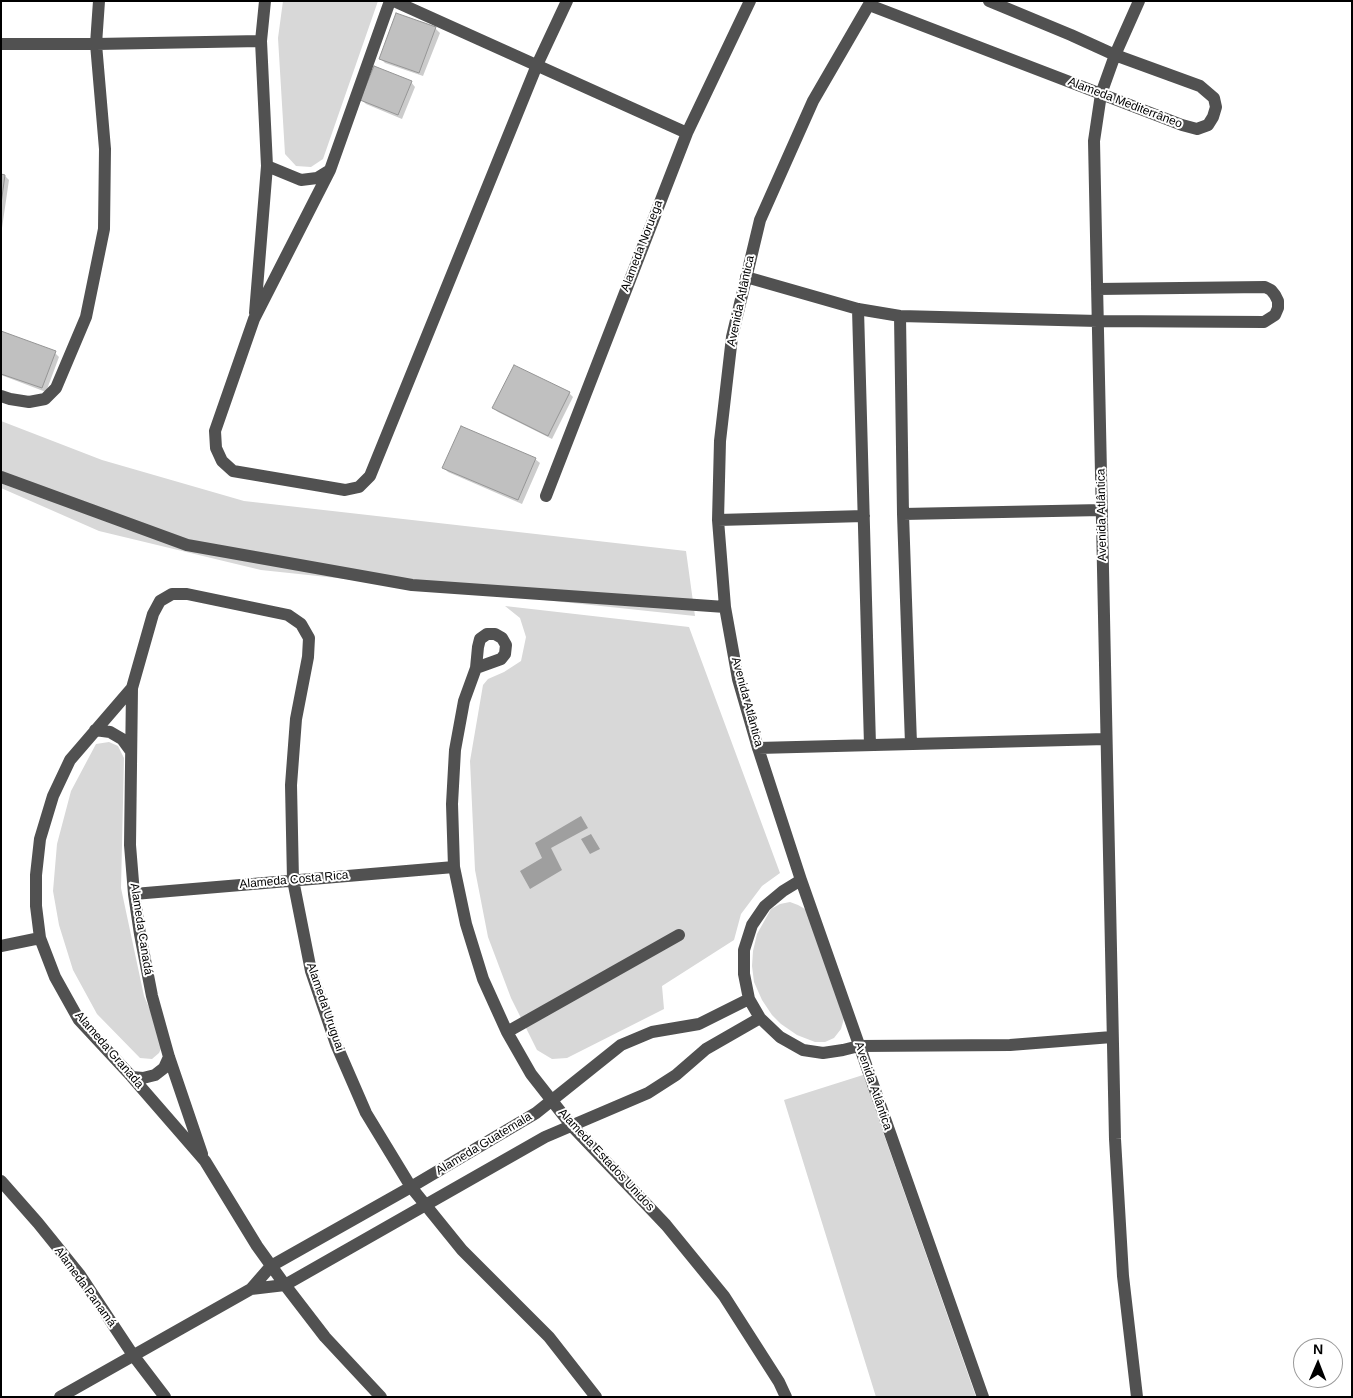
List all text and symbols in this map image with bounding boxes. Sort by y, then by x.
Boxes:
street label: Alameda Mediterrâneo [1066,75,1184,131]
street label: Alameda Noruega [618,198,666,294]
street label: Avenida Atlântica [724,254,758,348]
street label: Avenida Atlântica [1094,469,1110,561]
street label: Avenida Atlântica [728,655,766,749]
street label: Alameda Costa Rica [239,868,349,892]
street label: Alameda Canadá [127,882,155,976]
street label: Alameda Uruguai [303,961,347,1053]
street label: Alameda Granada [72,1009,146,1091]
street label: Avenida Atlântica [851,1040,895,1132]
street label: Alameda Estados Unidos [555,1106,657,1214]
street label: Alameda Guatemala [433,1110,535,1178]
street label: Alameda Panamá [51,1244,119,1330]
north arrow [1293,1338,1343,1388]
text: N [1313,1341,1323,1357]

